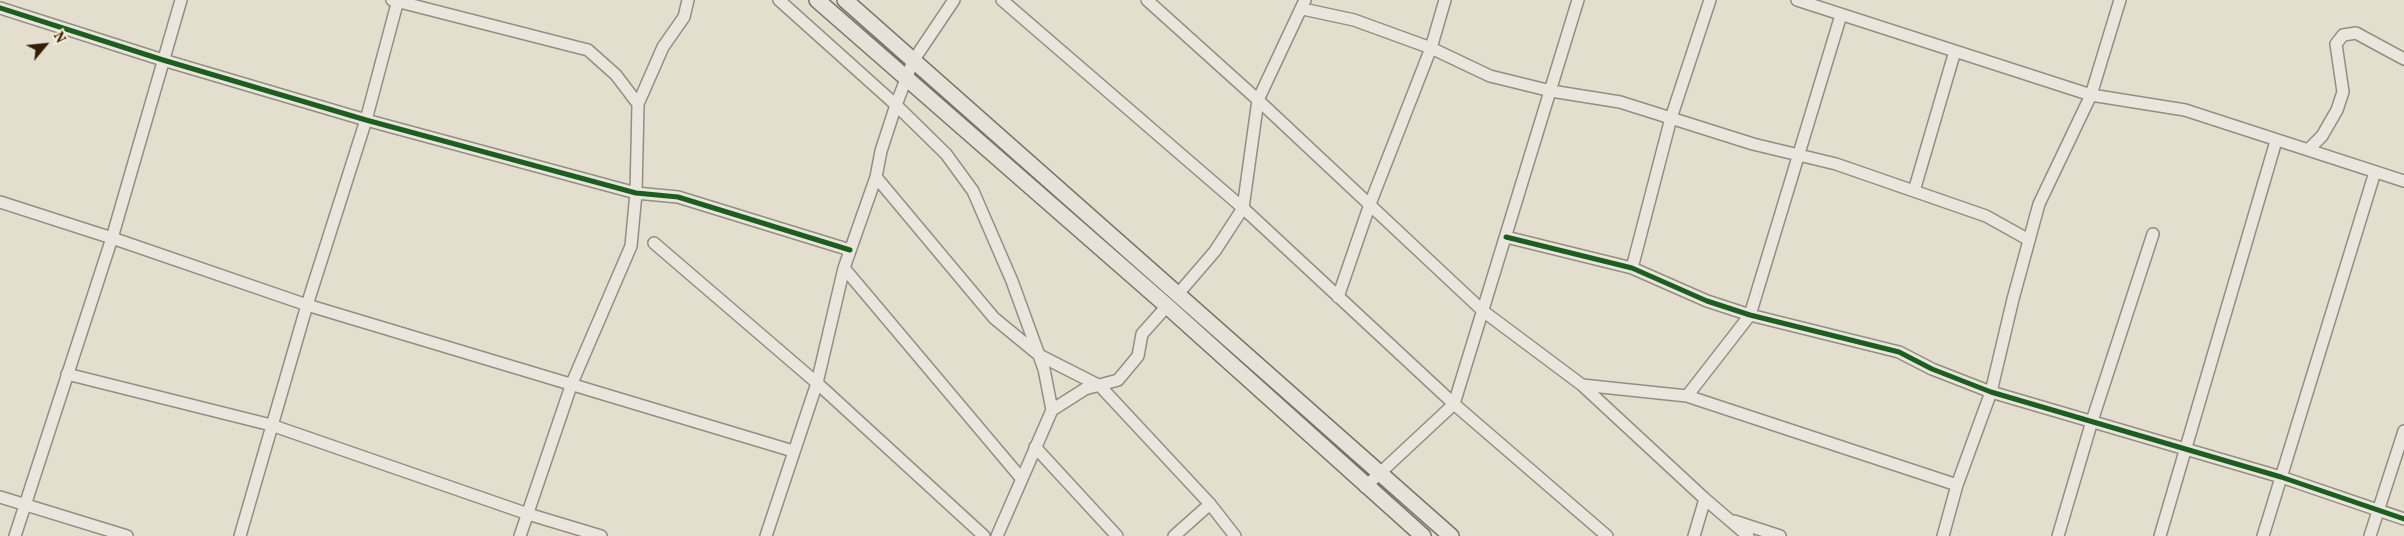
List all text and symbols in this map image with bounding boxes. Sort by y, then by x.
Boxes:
north arrow [20,20,70,70]
text: N [48,29,69,47]

